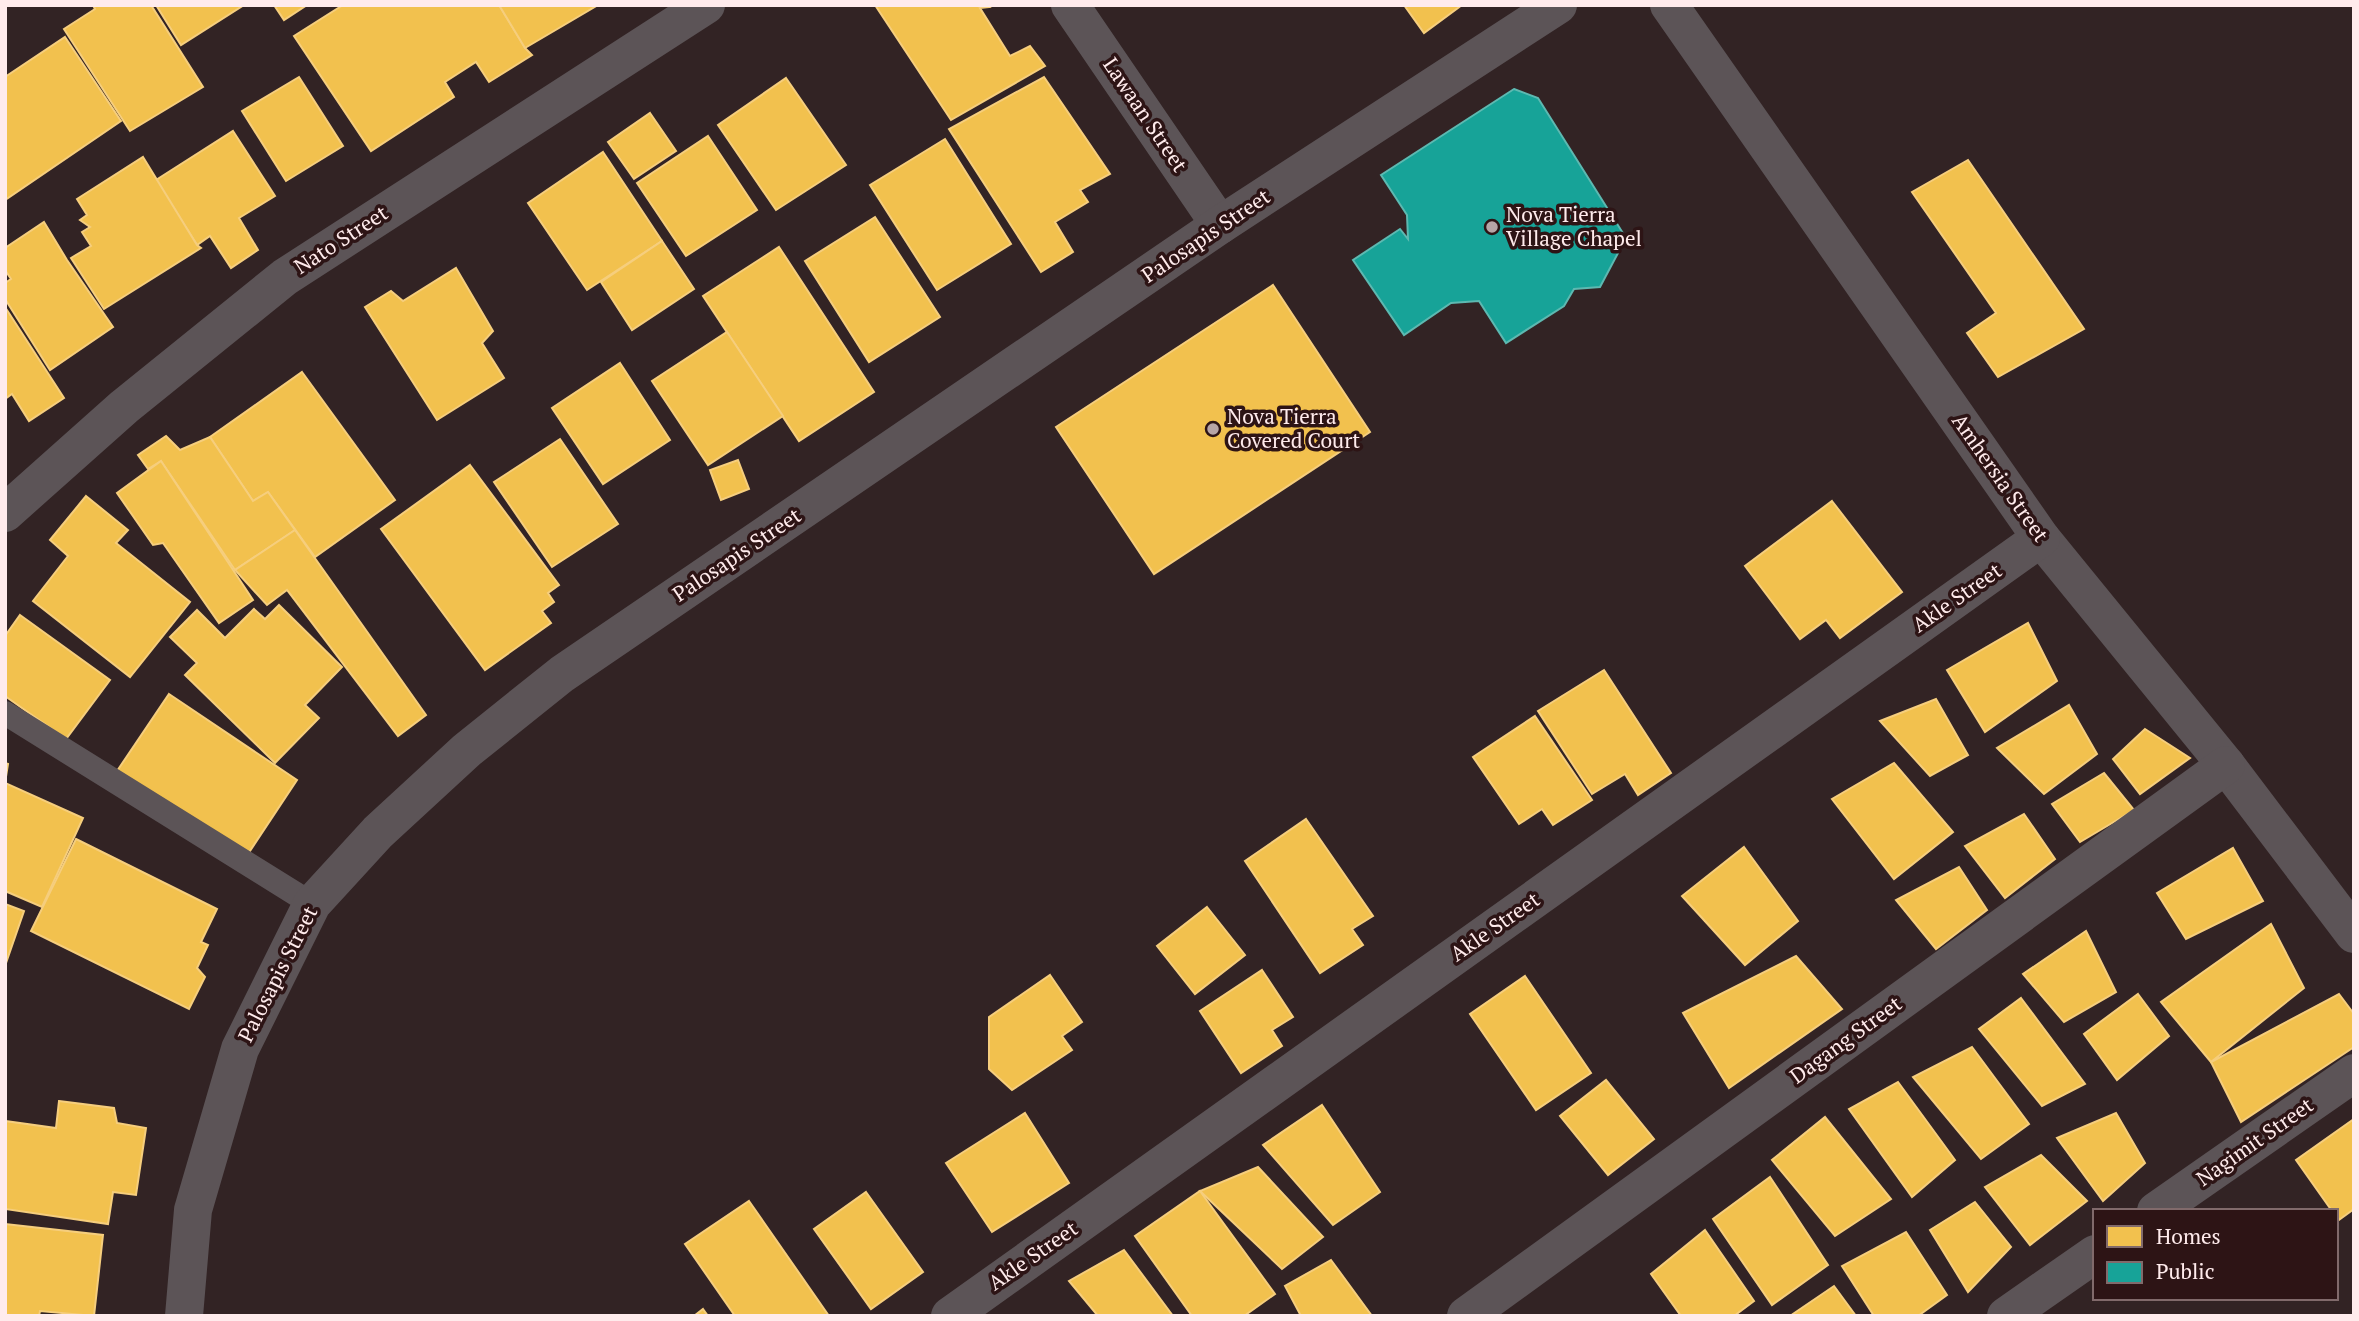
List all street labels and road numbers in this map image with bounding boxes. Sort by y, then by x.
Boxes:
street label: Lawaan Street [1097,52,1195,177]
street label: Palosapis Street [1136,182,1275,288]
street label: Nato Street [288,198,393,280]
street label: Amhersia Street [1946,408,2056,547]
street label: Palosapis Street [667,501,806,607]
street label: Akle Street [1906,556,2007,638]
street label: Akle Street [1444,885,1545,967]
street label: Palosapis Street [231,901,324,1046]
street label: Dagang Street [1784,989,1907,1089]
street label: Nagimit Street [2190,1090,2319,1192]
street label: Akle Street [982,1214,1083,1296]

